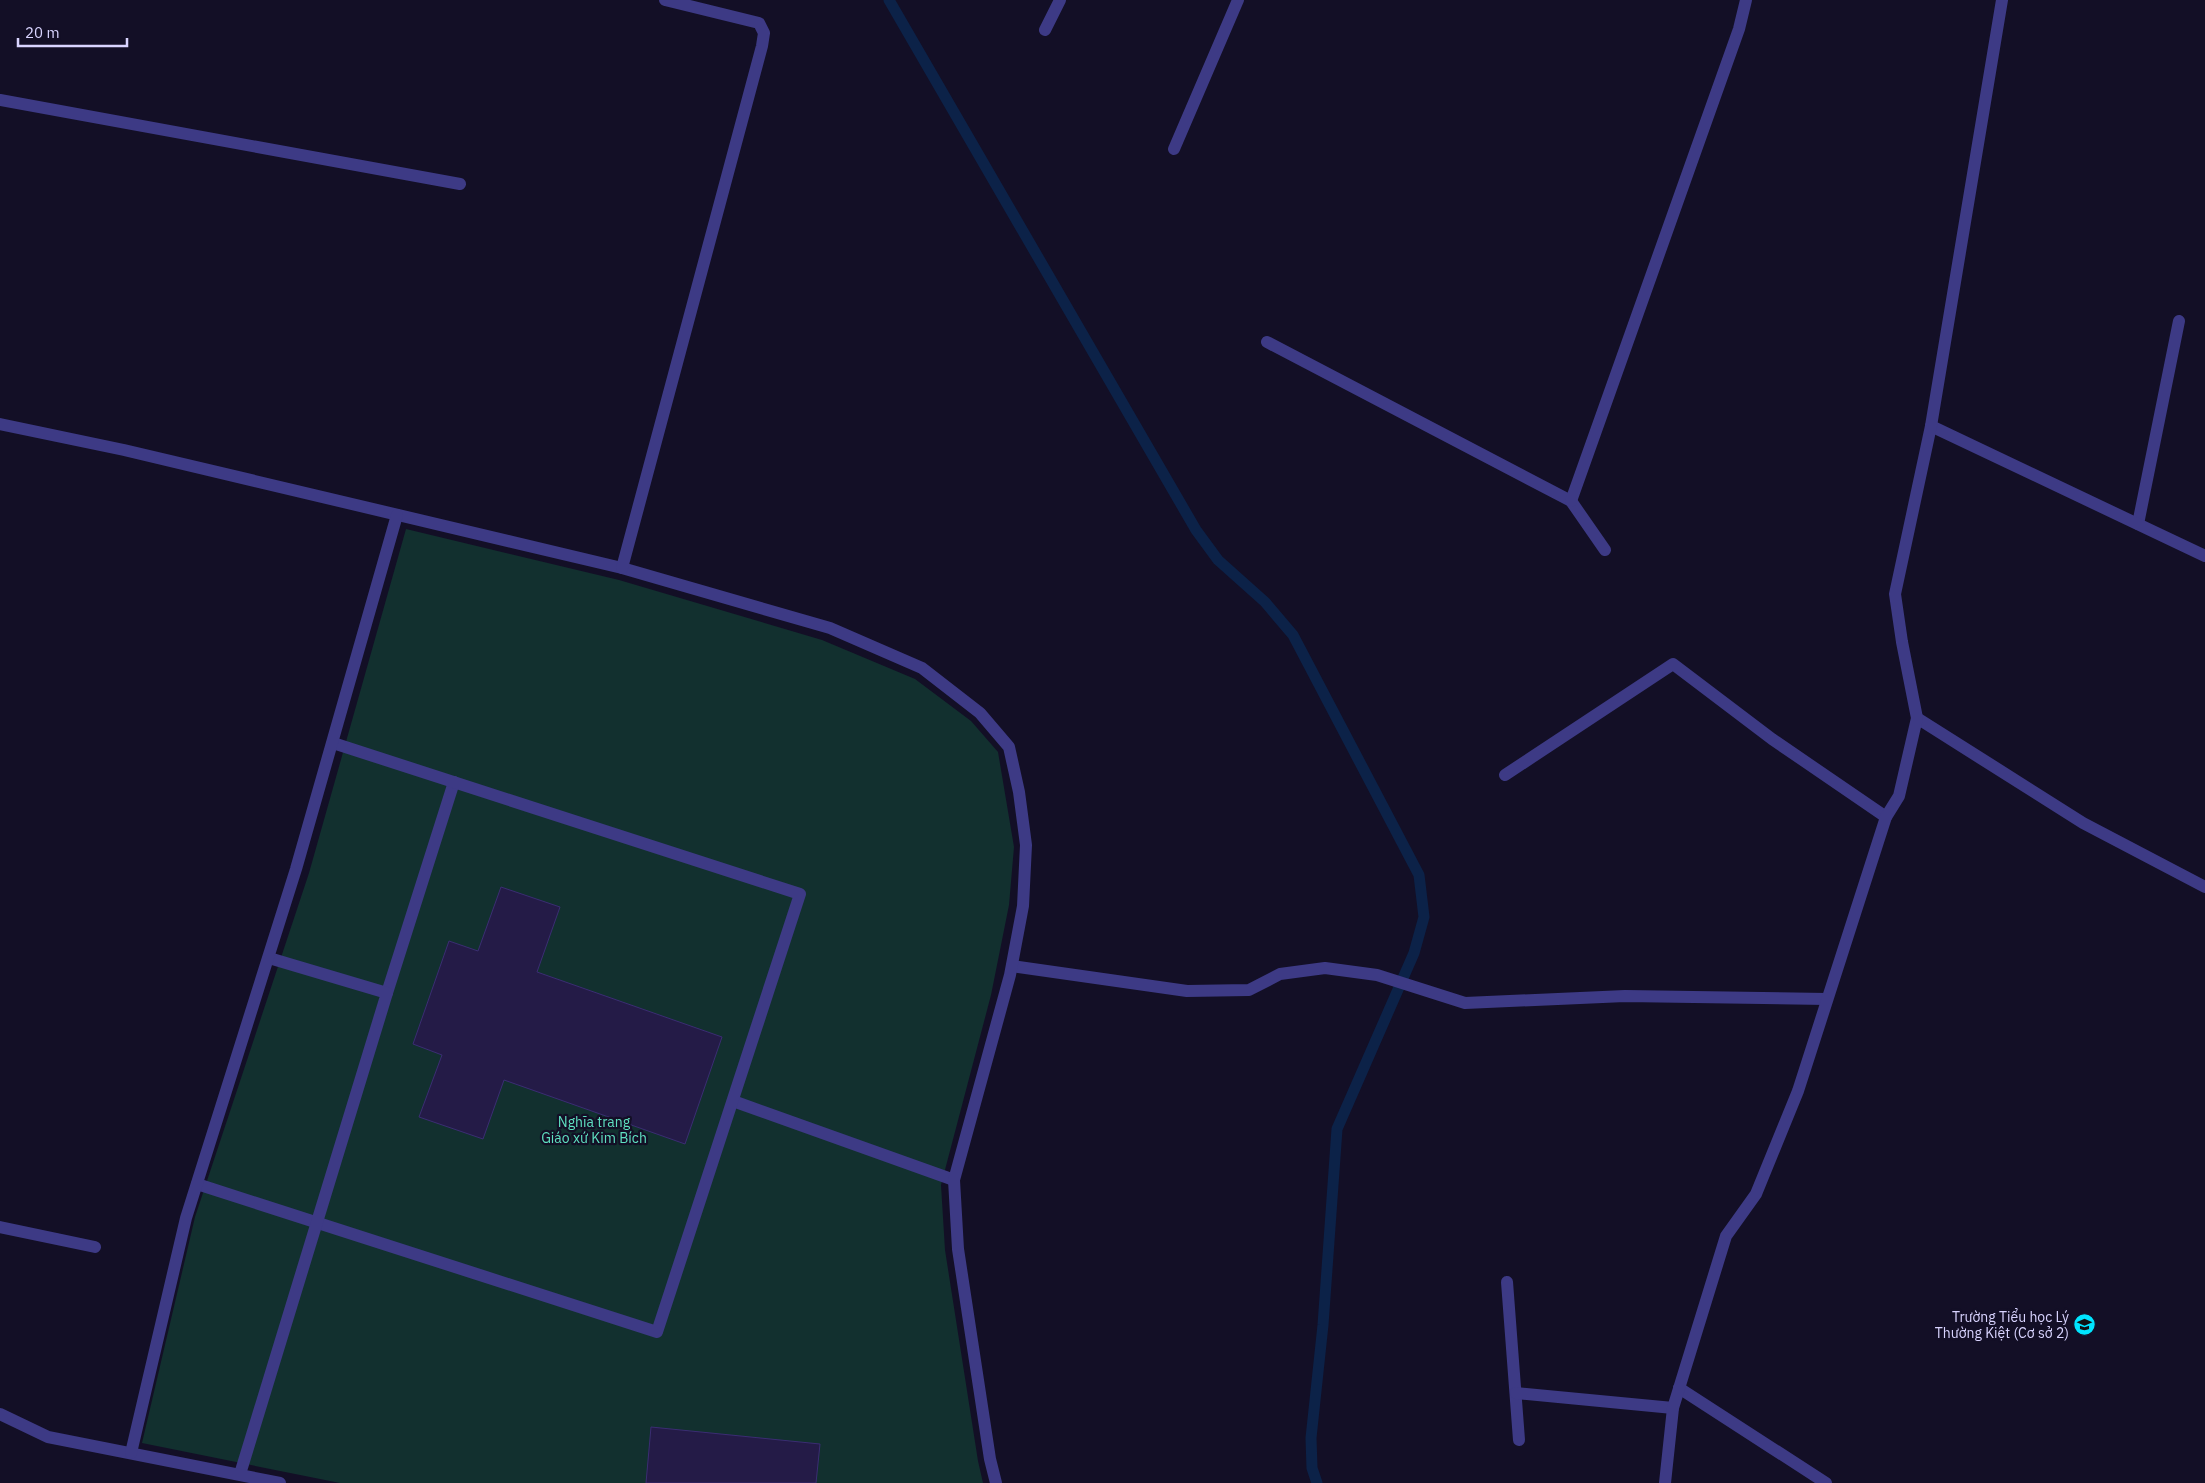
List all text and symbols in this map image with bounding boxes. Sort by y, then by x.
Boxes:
scale bar [18,15,126,47]
text: 20 m [25,23,60,42]
park label: Nghĩa trang Giáo xứ Kim Bích [541,1113,647,1147]
place label: Trường Tiểu học Lý Thường Kiệt (Cơ sở 2) [1935,1308,2069,1342]
school or university icon: Trường Tiểu học Lý Thường Kiệt (Cơ sở 2) [2073,1313,2097,1337]

